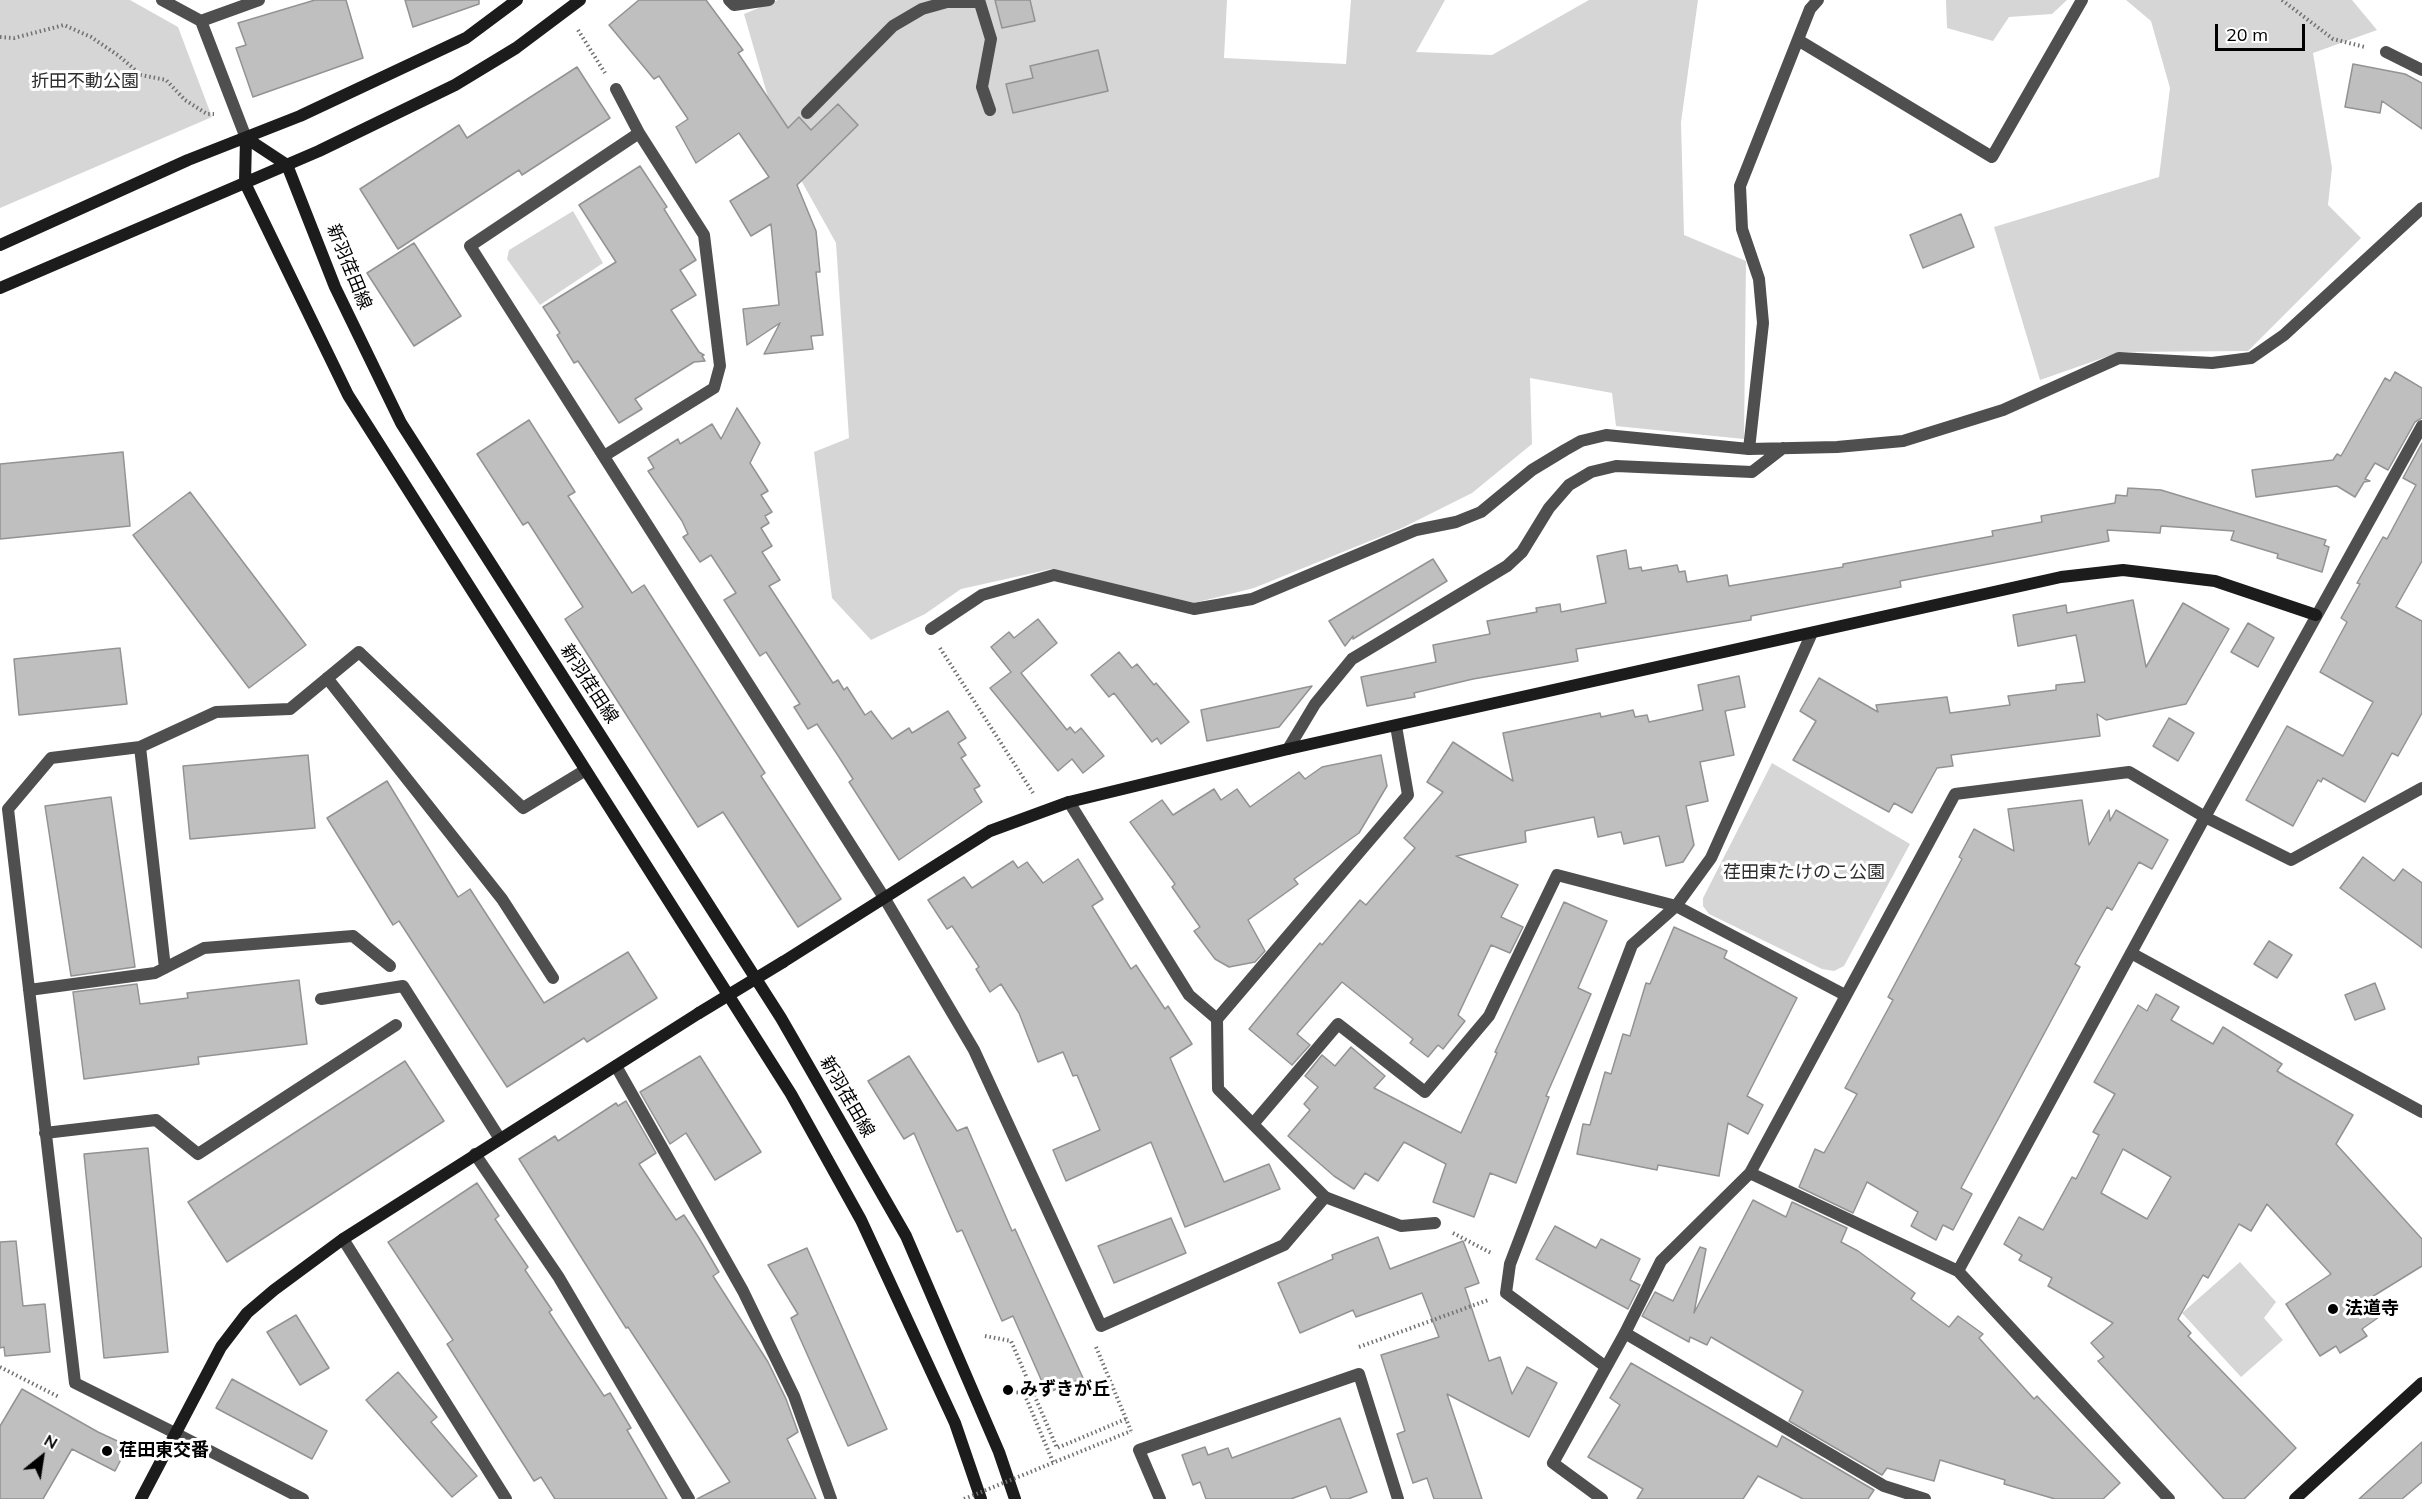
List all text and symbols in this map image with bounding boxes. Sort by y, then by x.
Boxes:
scale bar [2218,12,2308,50]
text: 20 m [2226,23,2268,46]
park label: 折田不動公園 [31,71,139,93]
street label: 新羽荏田線 [322,221,376,313]
street label: 新羽荏田線 [555,640,623,728]
park label: 荏田東たけのこ公園 [1723,862,1885,884]
street label: 新羽荏田線 [815,1053,879,1141]
place label: 法道寺 [2345,1298,2399,1320]
marker: 法道寺 [2326,1302,2340,1316]
place label: みずきが丘 [1020,1379,1110,1401]
marker: みずきが丘 [1001,1383,1015,1397]
north arrow [12,1427,72,1487]
text: N [41,1430,61,1453]
place label: 荏田東交番 [119,1440,209,1462]
marker: 荏田東交番 [100,1444,114,1458]

